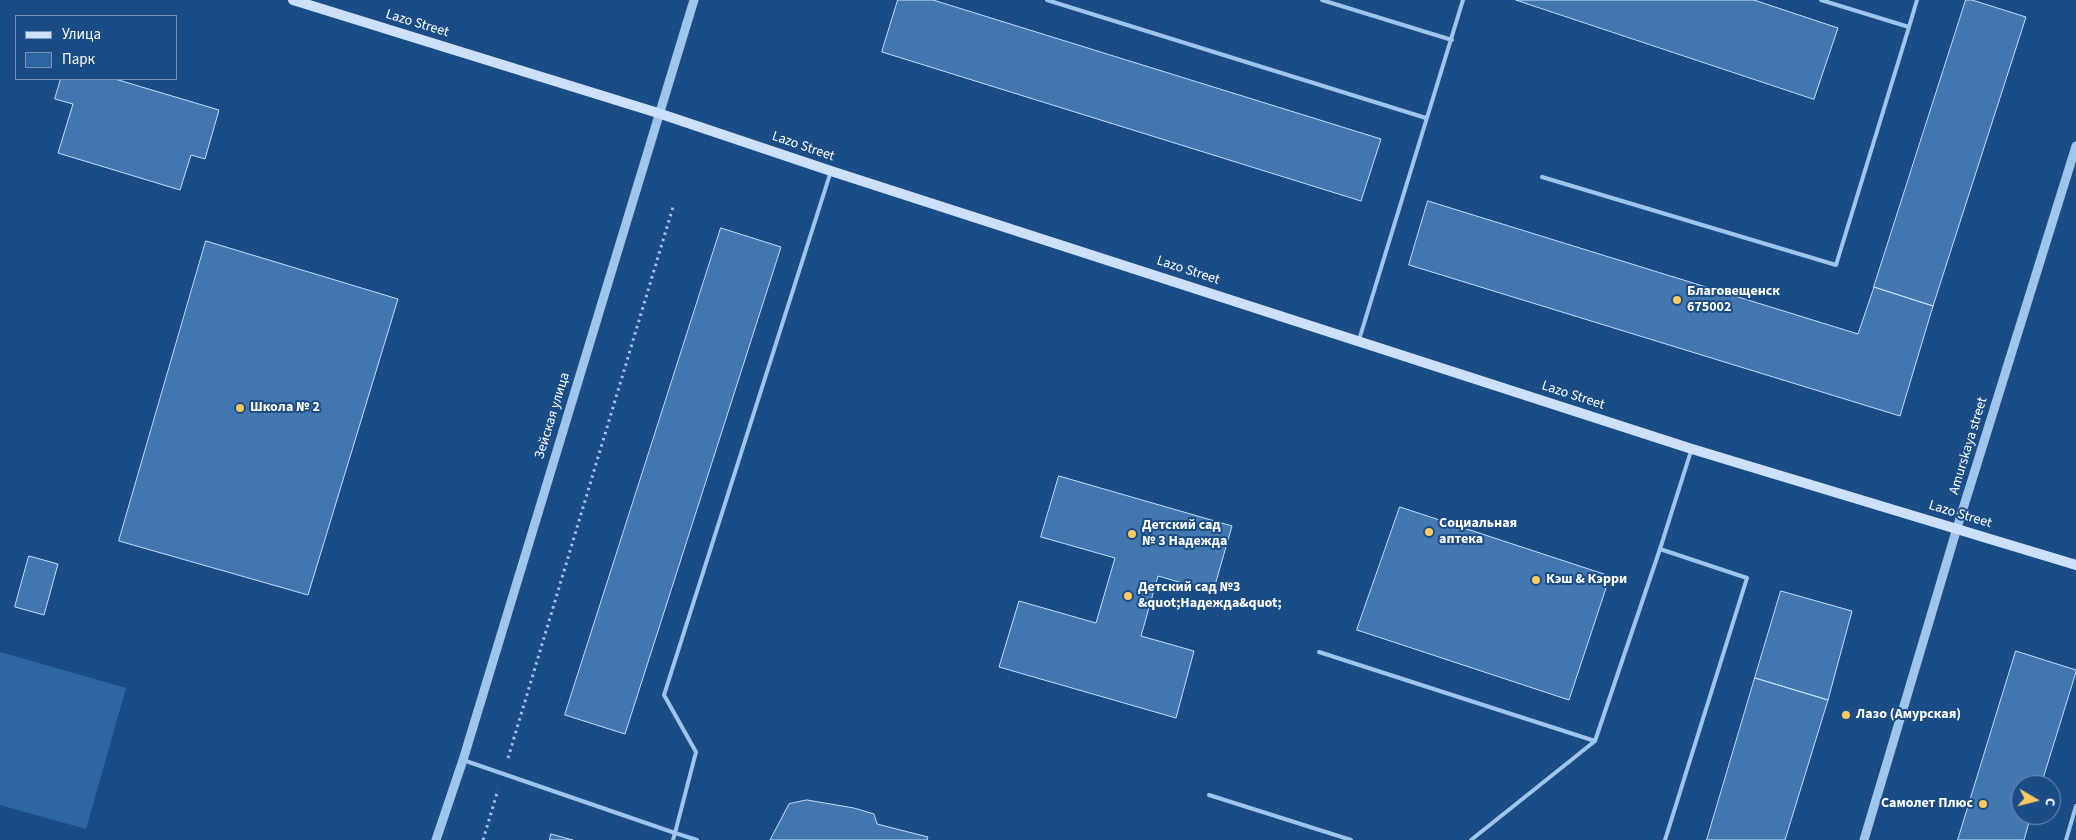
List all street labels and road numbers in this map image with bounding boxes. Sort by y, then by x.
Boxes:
street label: Lazo Street [383,6,451,42]
street label: Lazo Street [769,128,837,166]
street label: Lazo Street [1154,253,1222,289]
street label: Зейская улица [532,371,574,461]
street label: Lazo Street [1539,378,1607,414]
street label: Amurskaya street [1946,395,1992,497]
street label: Lazo Street [1926,497,1994,533]

